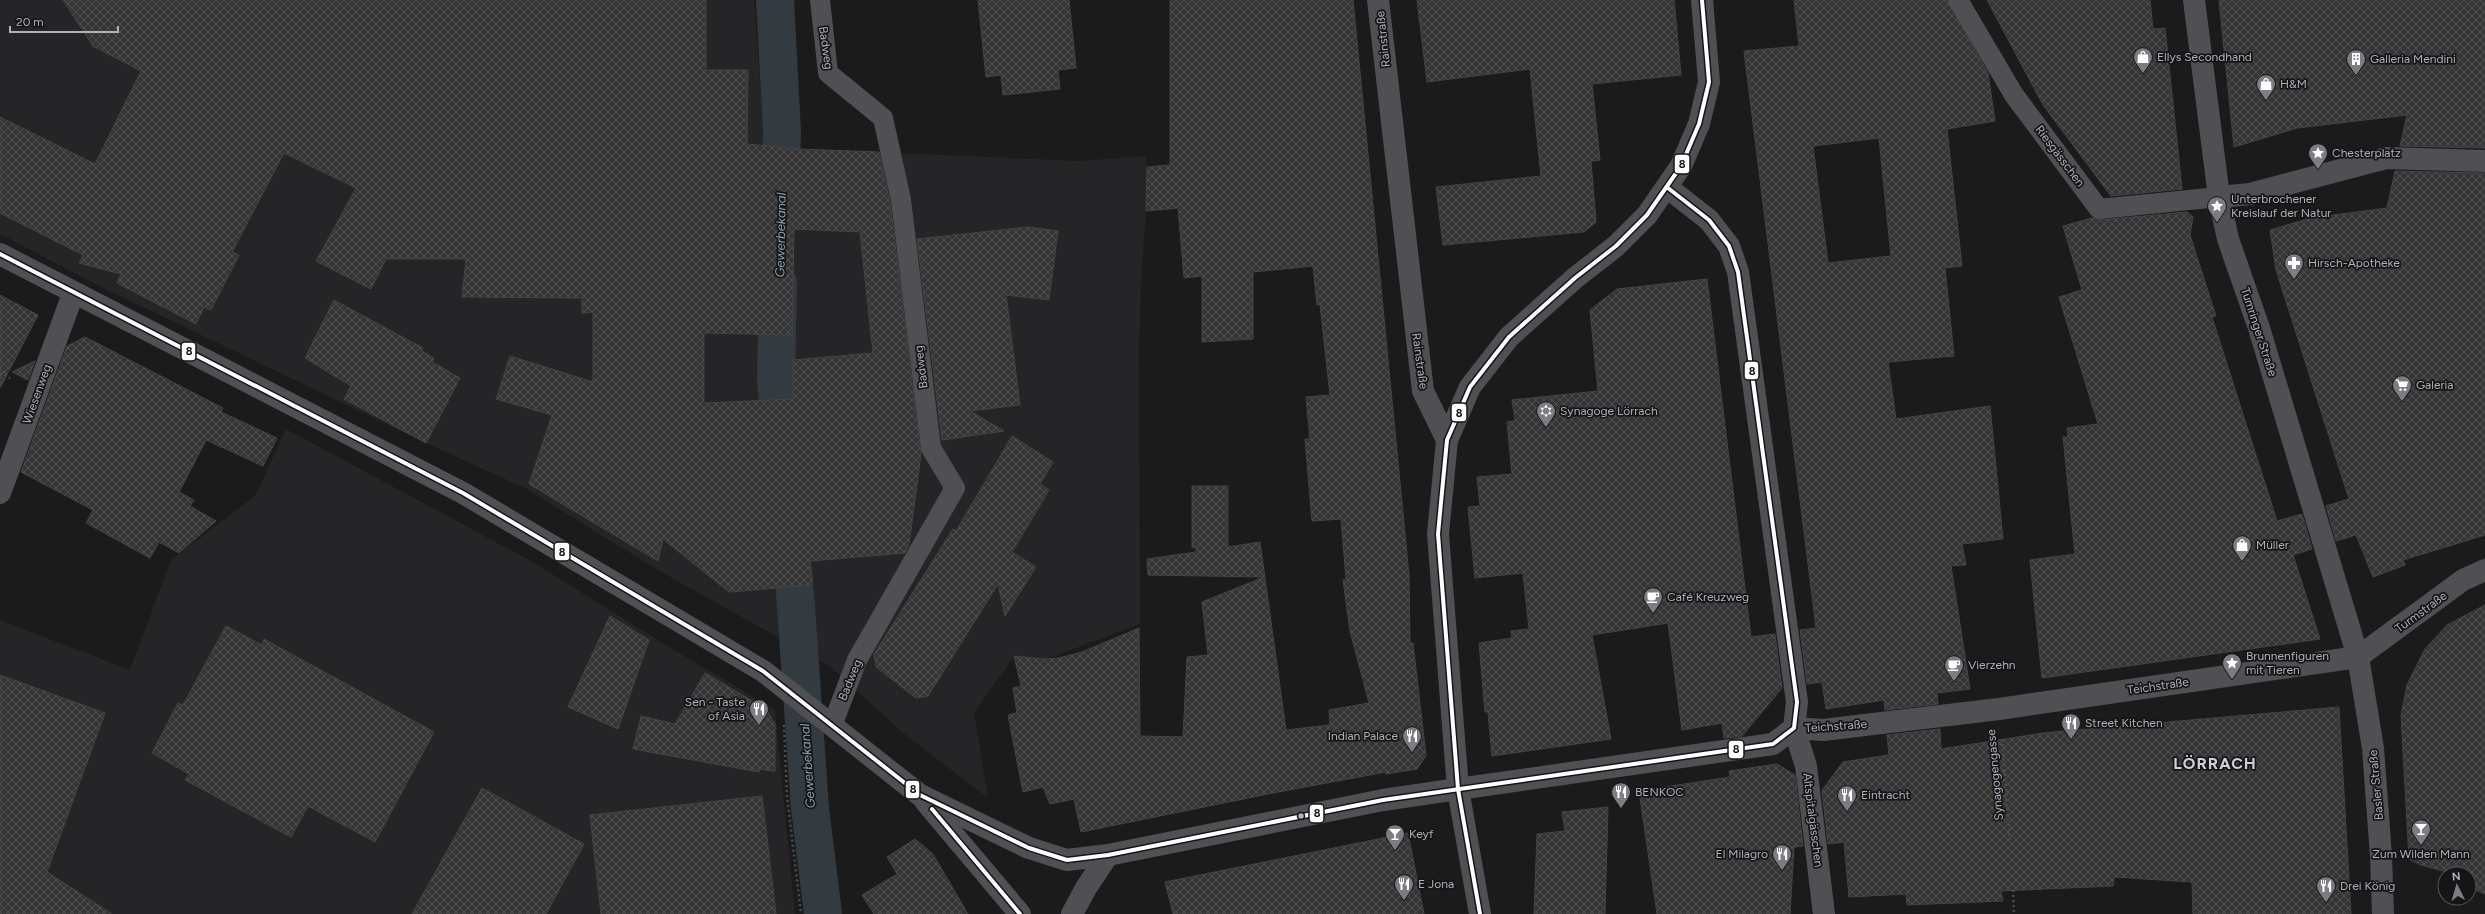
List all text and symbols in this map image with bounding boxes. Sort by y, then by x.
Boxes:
scale bar [10,8,118,34]
street label: Rainstraße [1373,10,1393,68]
text: 20 m [16,15,44,29]
street label: Badweg [816,26,836,70]
shop icon: Ellys Secondhand [2132,46,2154,74]
building icon: Galleria Mendini [2345,48,2367,76]
place label: Ellys Secondhand [2157,50,2252,64]
place label: Galleria Mendini [2370,52,2456,66]
shop icon: H&M [2255,73,2277,101]
place label: H&M [2280,77,2307,91]
street label: Riesgässchen [2032,123,2088,190]
place icon: Chesterplatz [2307,142,2329,170]
place label: Chesterplatz [2332,146,2401,160]
line badge: 8 [1674,154,1690,174]
text: 8 [1679,158,1686,171]
water label: Gewerbekanal [772,192,789,278]
place label: Unterbrochener Kreislauf der Natur [2231,192,2331,220]
place icon: Unterbrochener Kreislauf der Natur [2206,195,2228,223]
pharmacy icon: Hirsch-Apotheke [2283,252,2305,280]
place label: Hirsch-Apotheke [2308,256,2400,270]
street label: Tumringer Straße [2238,286,2280,379]
street label: Rainstraße [1409,332,1431,391]
line badge: 8 [181,342,196,361]
text: 8 [186,345,193,358]
street label: Badweg [911,345,931,389]
line badge: 8 [1744,361,1759,380]
street label: Wiesenweg [20,362,54,426]
text: 8 [1749,365,1756,378]
supermarket icon: Galeria [2391,374,2413,402]
place label: Galeria [2416,378,2453,392]
synagogue icon: Synagoge Lörrach [1535,400,1557,428]
line badge: 8 [1451,403,1467,422]
place label: Synagoge Lörrach [1560,404,1658,418]
text: 8 [1456,407,1463,420]
shop icon: Müller [2231,534,2253,562]
place label: Müller [2256,538,2289,552]
line badge: 8 [554,542,570,561]
text: 8 [559,546,566,559]
cafe icon: Café Kreuzweg [1642,586,1664,614]
street label: Turmstraße [2392,588,2450,635]
place label: Café Kreuzweg [1667,590,1749,604]
place label: Brunnenfiguren mit Tieren [2246,649,2329,677]
place icon: Brunnenfiguren mit Tieren [2221,652,2243,680]
cafe icon: Vierzehn [1943,654,1965,682]
street label: Badweg [835,657,865,703]
place label: Vierzehn [1968,658,2016,672]
street label: Teichstraße [2126,675,2190,697]
place label: Sen - Taste of Asia [685,695,745,723]
restaurant icon: Sen - Taste of Asia [748,698,770,726]
restaurant icon: Street Kitchen [2060,712,2082,740]
place label: Street Kitchen [2085,716,2163,730]
street label: Teichstraße [1805,717,1868,735]
water label: Gewerbekanal [797,723,818,809]
restaurant icon: Indian Palace [1401,725,1423,753]
street label: Synagogengasse [1984,728,2006,821]
place label: Indian Palace [1328,729,1398,743]
line badge: 8 [1728,740,1744,759]
text: 8 [1733,743,1740,756]
street label: Basler Straße [2366,749,2386,821]
district label: LÖRRACH [2173,754,2257,773]
street label: Altspitalgässchen [1800,772,1826,868]
line badge: 8 [905,780,920,799]
restaurant icon: BENKOC [1610,781,1632,809]
text: 8 [910,783,917,796]
restaurant icon: Eintracht [1836,784,1858,812]
place label: BENKOC [1635,785,1684,799]
place label: Eintracht [1861,788,1910,802]
line badge: 8 [1309,804,1324,823]
text: 8 [1314,807,1321,820]
unlabelled marker [1296,811,1306,821]
bar icon: Zum Wilden Mann [2410,818,2432,846]
bar icon: Keyf [1384,823,1406,851]
place label: Keyf [1409,827,1434,841]
restaurant icon: El Milagro [1771,843,1793,871]
place label: El Milagro [1716,847,1768,861]
place label: Zum Wilden Mann [2372,847,2470,861]
north arrow [2437,866,2477,906]
text: N [2451,870,2461,883]
restaurant icon: E Jona [1393,873,1415,901]
restaurant icon: Drei König [2315,875,2337,903]
place label: E Jona [1418,877,1454,891]
place label: Drei König [2340,879,2395,893]

